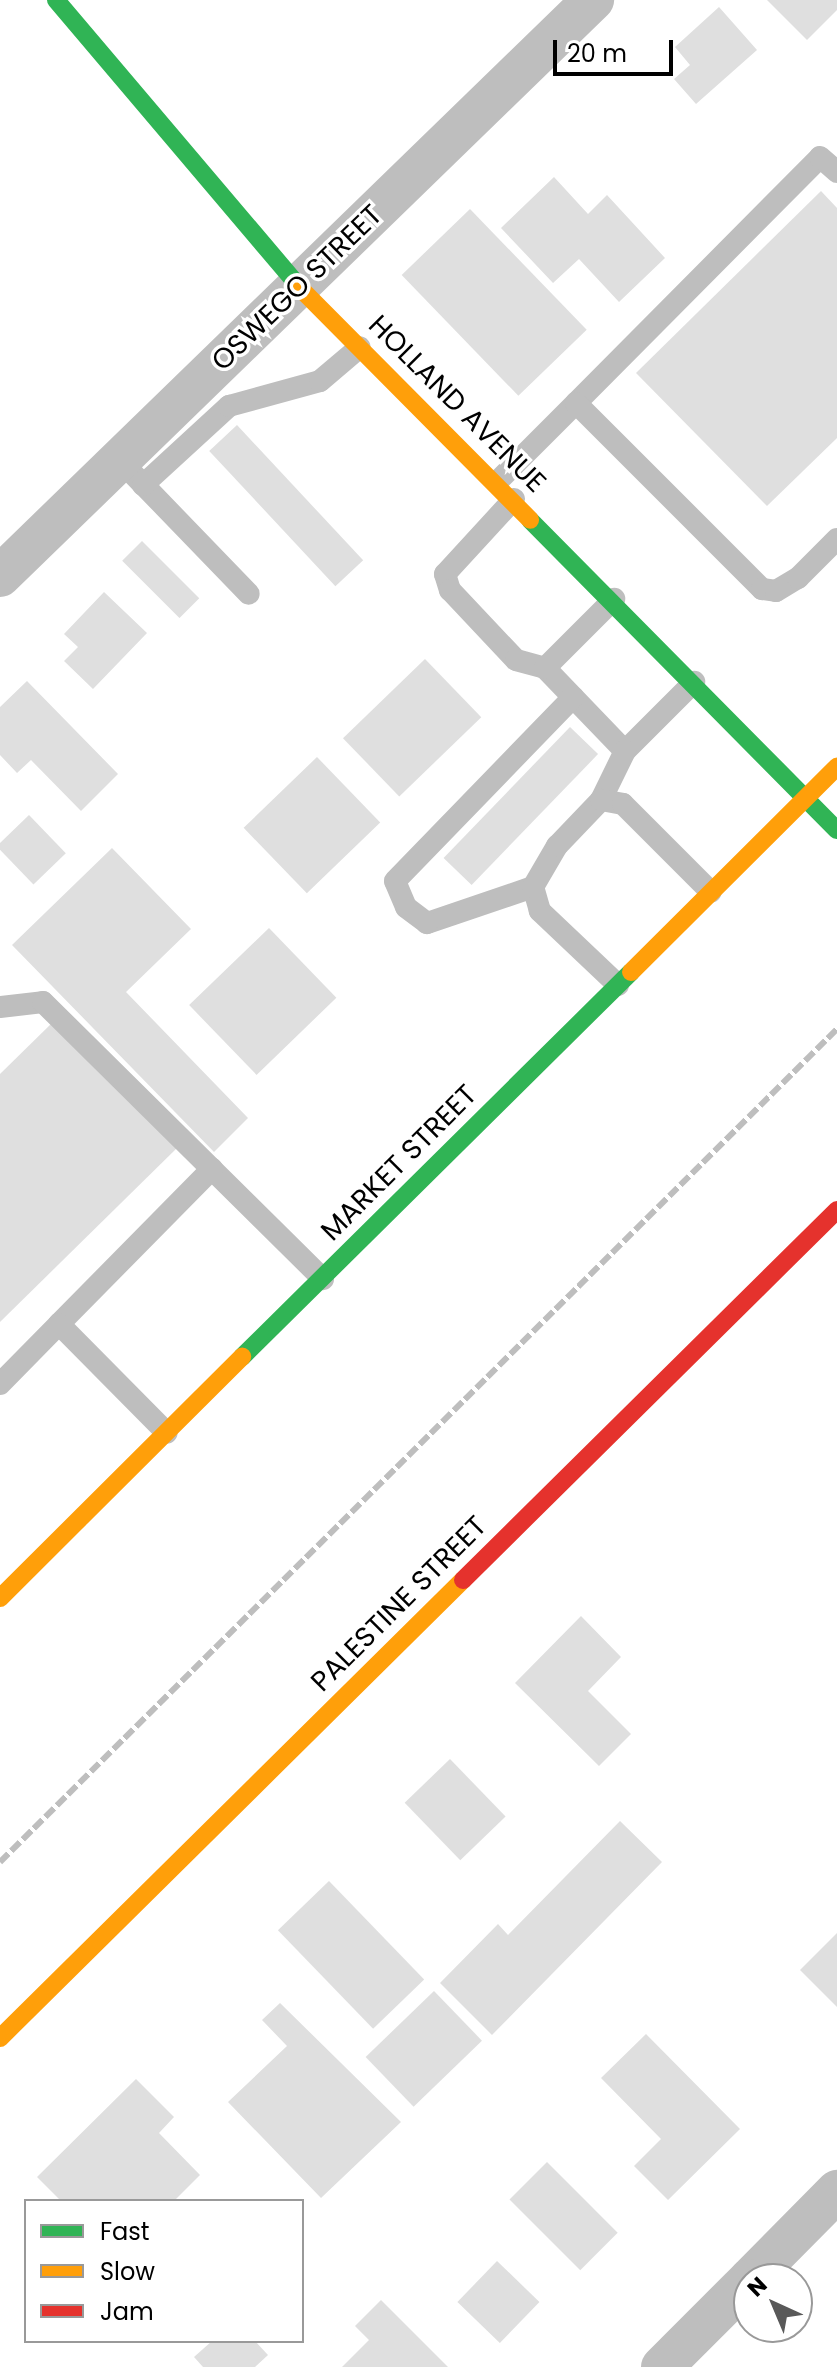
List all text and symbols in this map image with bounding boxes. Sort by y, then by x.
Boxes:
scale bar [557,24,677,74]
text: 20 m [567,37,627,70]
street label: OSWEGO STREET [205,198,389,378]
street label: HOLLAND AVENUE [361,308,553,500]
street label: MARKET STREET [314,1078,484,1248]
street label: PALESTINE STREET [304,1509,494,1699]
legend [24,2199,304,2343]
text: Fast [100,2215,150,2248]
text: Slow [100,2255,155,2288]
north arrow [733,2263,813,2343]
text: N [741,2270,774,2304]
text: Jam [100,2295,154,2328]

